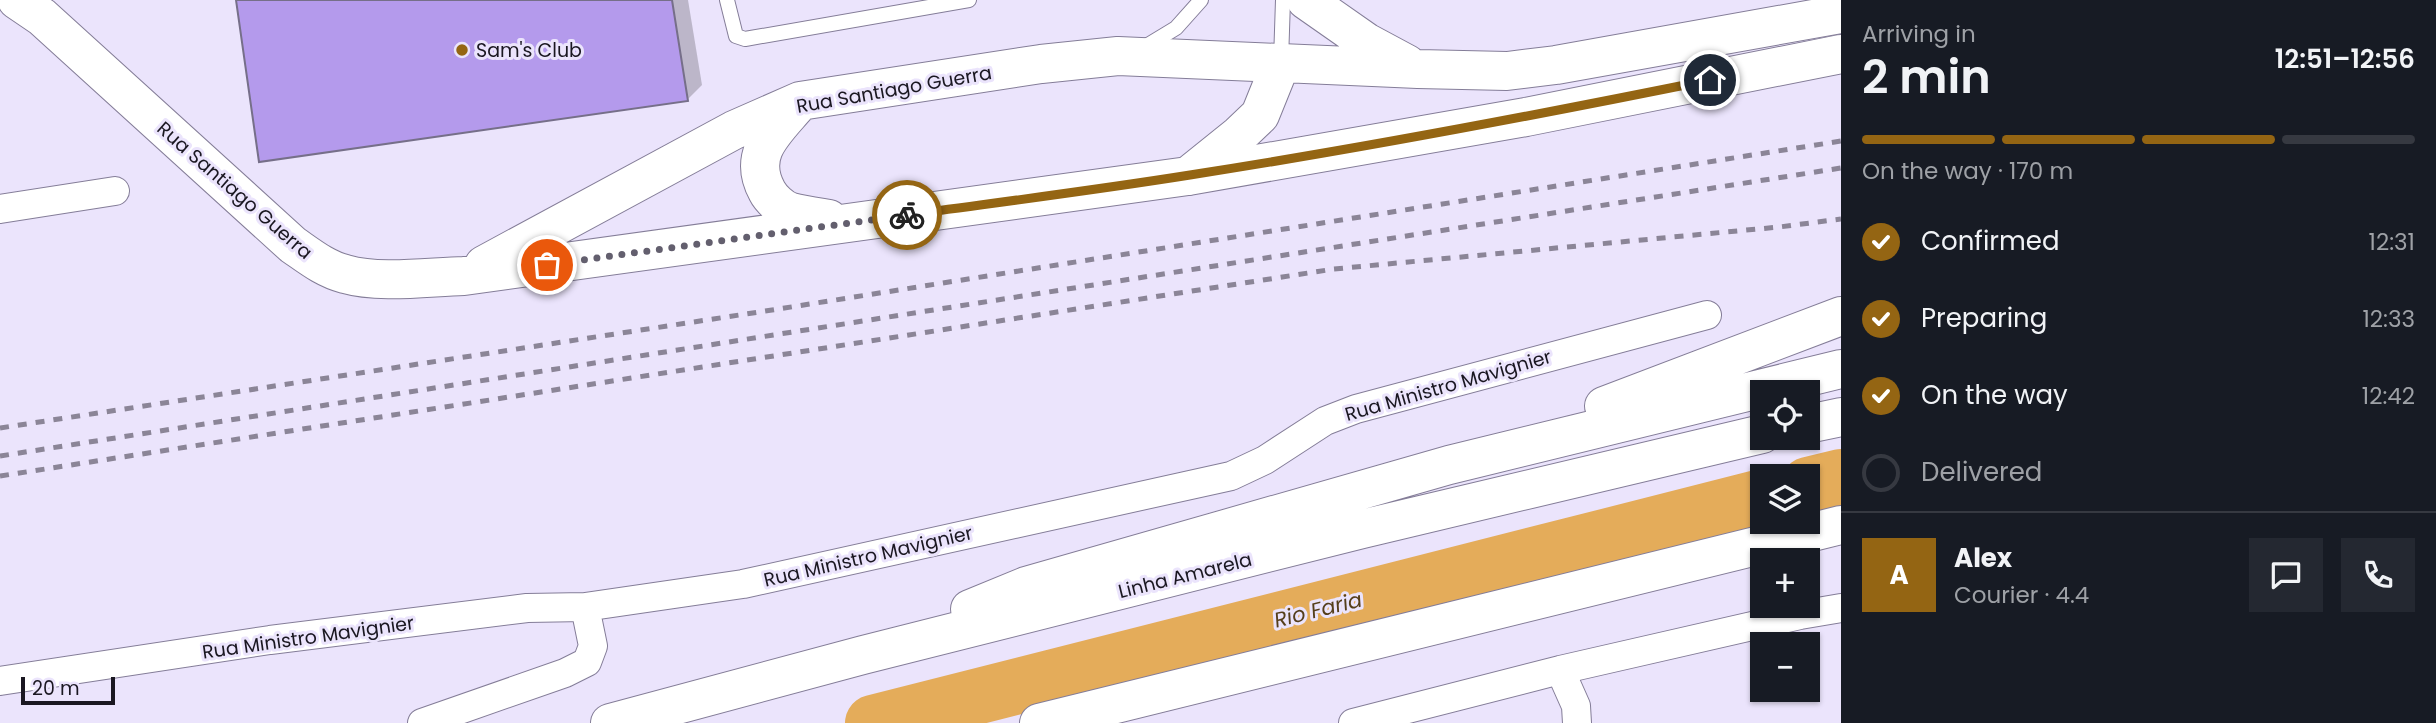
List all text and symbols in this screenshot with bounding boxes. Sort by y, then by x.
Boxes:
text: Arriving in [1862,18,1976,50]
place label: Sam's Club [476,37,582,64]
text: 12:51–12:56 [2275,41,2415,77]
marker: Sam's Club [454,42,470,58]
text: 2 min [1862,45,1991,109]
pin [1680,50,1740,110]
street label: Rua Santiago Guerra [794,59,994,120]
icon: home [1691,61,1729,99]
street label: Rua Santiago Guerra [151,115,318,266]
text: On the way · 170 m [1862,155,2073,187]
courier [872,180,942,250]
icon: bike [888,196,926,234]
icon: check [1862,223,1900,261]
text: Confirmed [1921,223,2059,259]
text: 12:31 [2369,226,2415,258]
pin [517,235,577,295]
icon: bag [528,246,566,284]
icon: check [1862,300,1900,338]
text: Preparing [1921,300,2047,336]
text: 12:33 [2362,303,2415,335]
street label: Rua Ministro Mavignier [1342,343,1555,428]
icon: check [1862,377,1900,415]
text: On the way [1921,377,2068,413]
map controls [1750,380,1820,702]
button: locate [1750,380,1820,450]
text: 12:42 [2362,380,2415,412]
text: Delivered [1921,454,2042,490]
button: layers [1750,464,1820,534]
street label: Rua Ministro Mavignier [761,519,975,594]
button: chat [2249,538,2323,612]
button: phone [2341,538,2415,612]
text: Alex [1954,540,2012,576]
street label: Linha Amarela [1116,546,1255,605]
button: + [1750,548,1820,618]
text: A [1889,557,1909,593]
text: Courier · 4.4 [1954,579,2089,611]
water label: Rio Faria [1271,585,1365,634]
street label: Rua Ministro Mavignier [200,609,416,666]
button: − [1750,632,1820,702]
scale bar [21,674,116,706]
text: 20 m [32,675,80,702]

